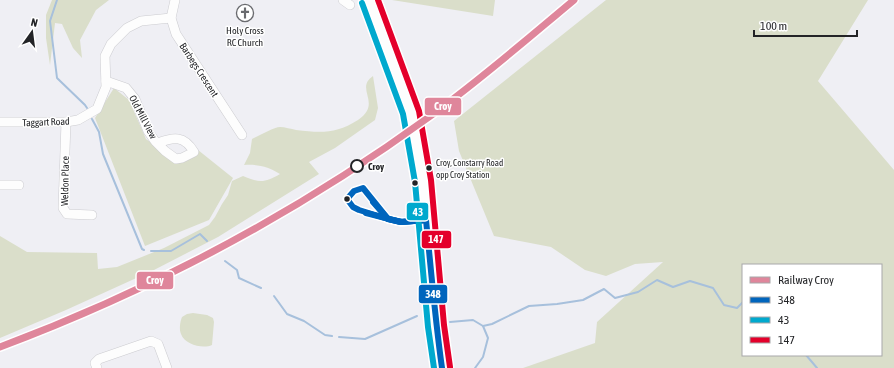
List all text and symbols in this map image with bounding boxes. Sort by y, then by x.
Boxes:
church icon: Holy Cross RC Church [235,3,255,23]
north arrow [12,12,52,52]
scale bar [754,12,857,38]
text: N [30,16,39,29]
text: 100 m [760,19,787,33]
place label: Holy Cross RC Church [226,25,264,48]
street label: Barbegs Crescent [177,41,221,99]
street label: Old Mill View [127,93,159,141]
line badge: Croy [424,97,462,116]
text: Croy [434,100,452,112]
street label: Taggart Road [22,116,70,128]
street label: Weldon Place [59,155,71,206]
place label: Croy, Constarry Road opp Croy Station [436,158,503,180]
marker: Croy [350,159,364,173]
place label: Croy [368,161,385,172]
marker: Croy, Constarry Road opp Croy Station [424,163,434,173]
unlabelled marker [410,178,420,188]
unlabelled marker [342,194,352,204]
line badge: 43 [406,202,429,221]
text: 43 [412,206,423,218]
line badge: 147 [421,230,452,249]
text: 147 [428,233,444,245]
legend [742,264,882,356]
line badge: Croy [136,271,174,290]
text: Railway Croy [778,273,834,287]
text: Croy [146,274,164,286]
line badge: 348 [418,284,448,304]
text: 348 [425,288,441,300]
text: 348 [778,293,795,307]
text: 43 [778,313,789,327]
text: 147 [778,333,795,347]

